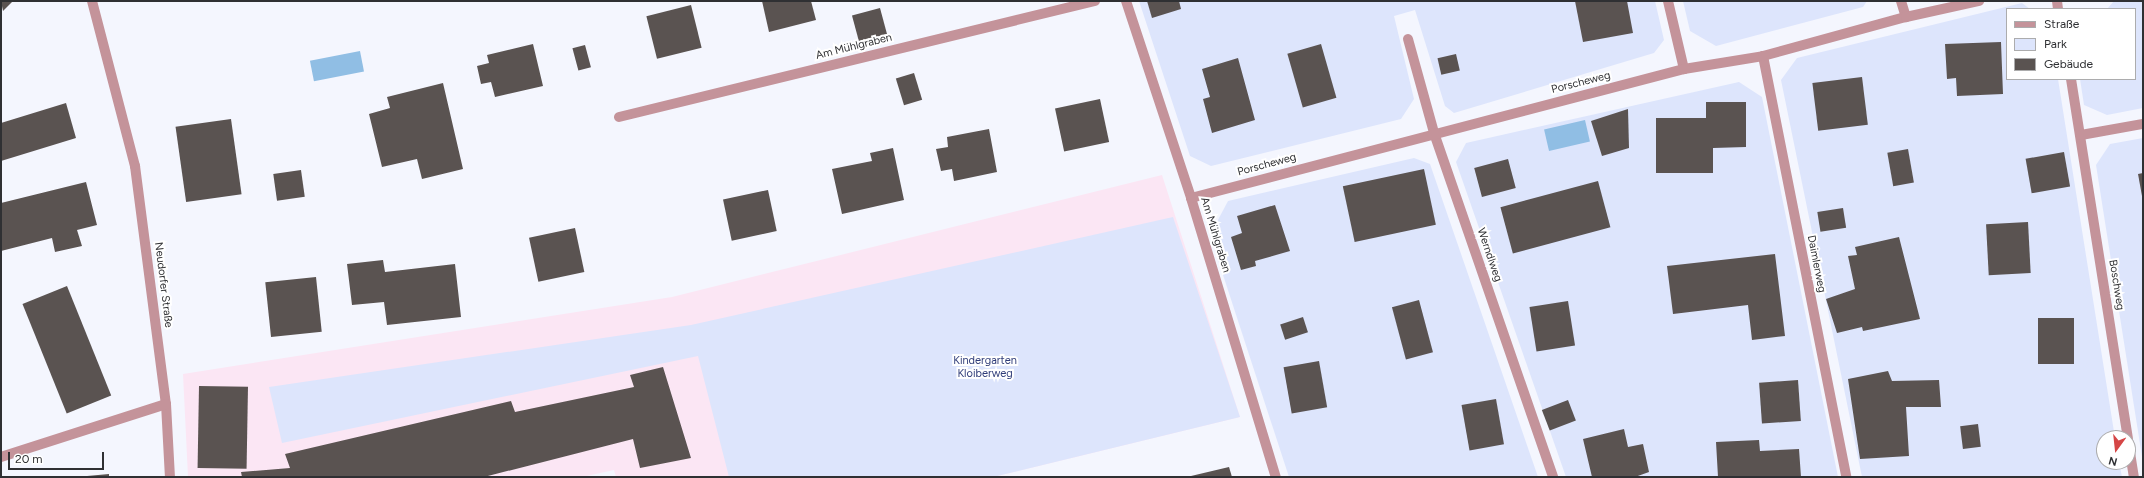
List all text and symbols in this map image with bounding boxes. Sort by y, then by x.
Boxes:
legend [2006,8,2136,80]
text: Straße [2044,17,2079,31]
street label: Am Mühlgraben [815,31,893,63]
text: Park [2044,37,2067,51]
text: Gebäude [2044,57,2093,71]
street label: Porscheweg [1550,69,1612,97]
street label: Porscheweg [1236,151,1298,179]
street label: Am Mühlgraben [1197,196,1233,274]
street label: Werndlweg [1474,226,1504,284]
street label: Daimlerweg [1804,234,1828,294]
street label: Neudorfer Straße [151,241,175,329]
street label: Boschweg [2105,259,2127,311]
park label: Kindergarten Kloiberweg [953,355,1017,381]
north arrow [2096,430,2136,470]
scale bar [10,444,106,470]
text: 20 m [15,452,43,466]
text: N [2107,454,2119,468]

